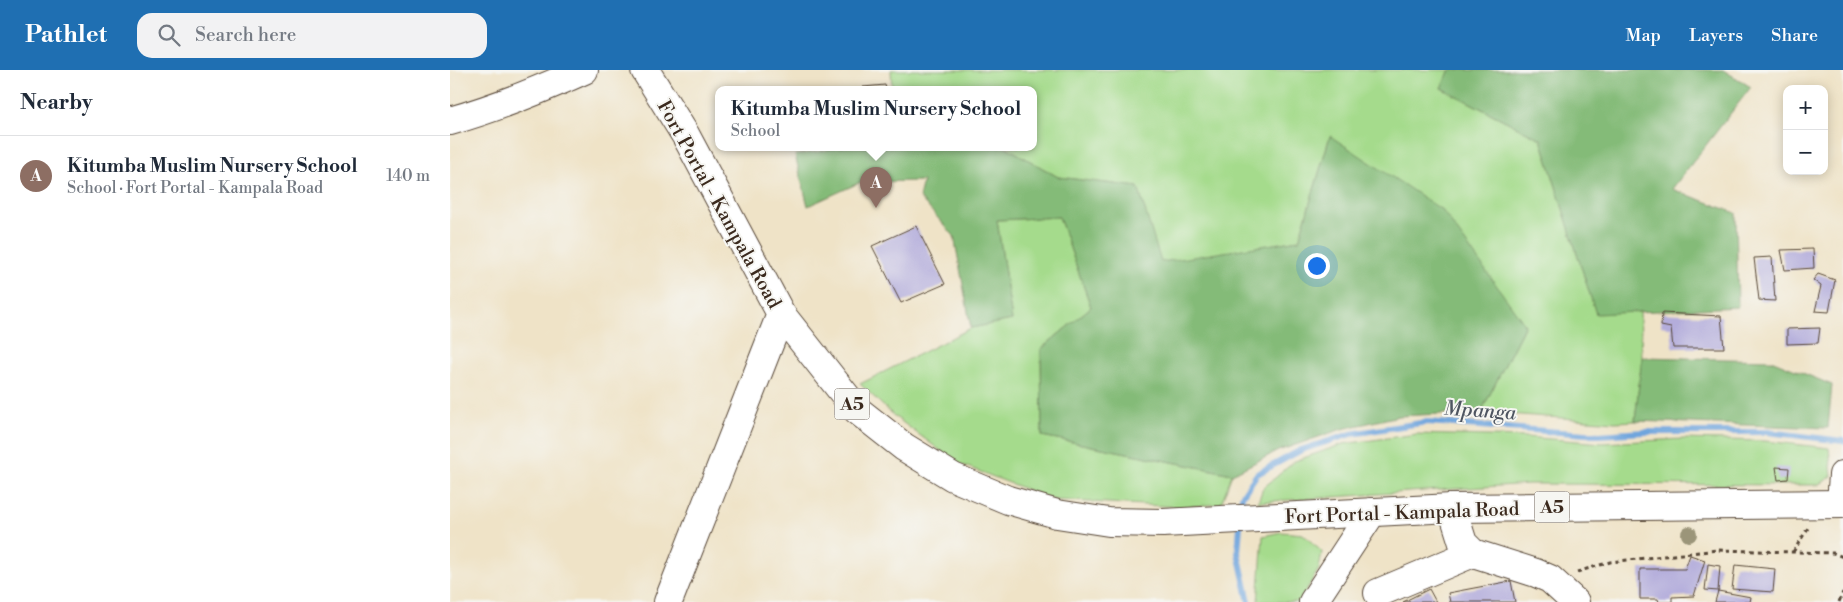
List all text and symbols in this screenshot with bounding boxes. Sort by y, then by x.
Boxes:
search box [137,13,487,58]
text: Pathlet [25,20,107,50]
icon: search [155,21,183,49]
text: Search here [195,23,296,47]
text: Map [1626,24,1661,47]
text: Layers [1689,24,1743,47]
text: Share [1771,24,1818,47]
map controls [1783,85,1828,175]
button: + [1783,85,1828,130]
popup [715,86,1037,151]
text: Nearby [20,90,93,116]
street label: Fort Portal - Kampala Road [652,96,787,313]
text: Kitumba Muslim Nursery School [731,97,1021,121]
text: School [731,121,780,141]
button: − [1783,130,1828,175]
text: Kitumba Muslim Nursery School [67,154,358,178]
text: A [30,166,42,186]
text: 140 m [386,166,430,186]
pin: A [860,167,892,208]
text: School · Fort Portal - Kampala Road [67,178,323,198]
your location [1304,253,1330,279]
road number: A5 [834,388,870,419]
water label: Mpanga [1443,397,1518,427]
road number: A5 [1534,492,1570,522]
street label: Fort Portal - Kampala Road [1284,497,1520,529]

